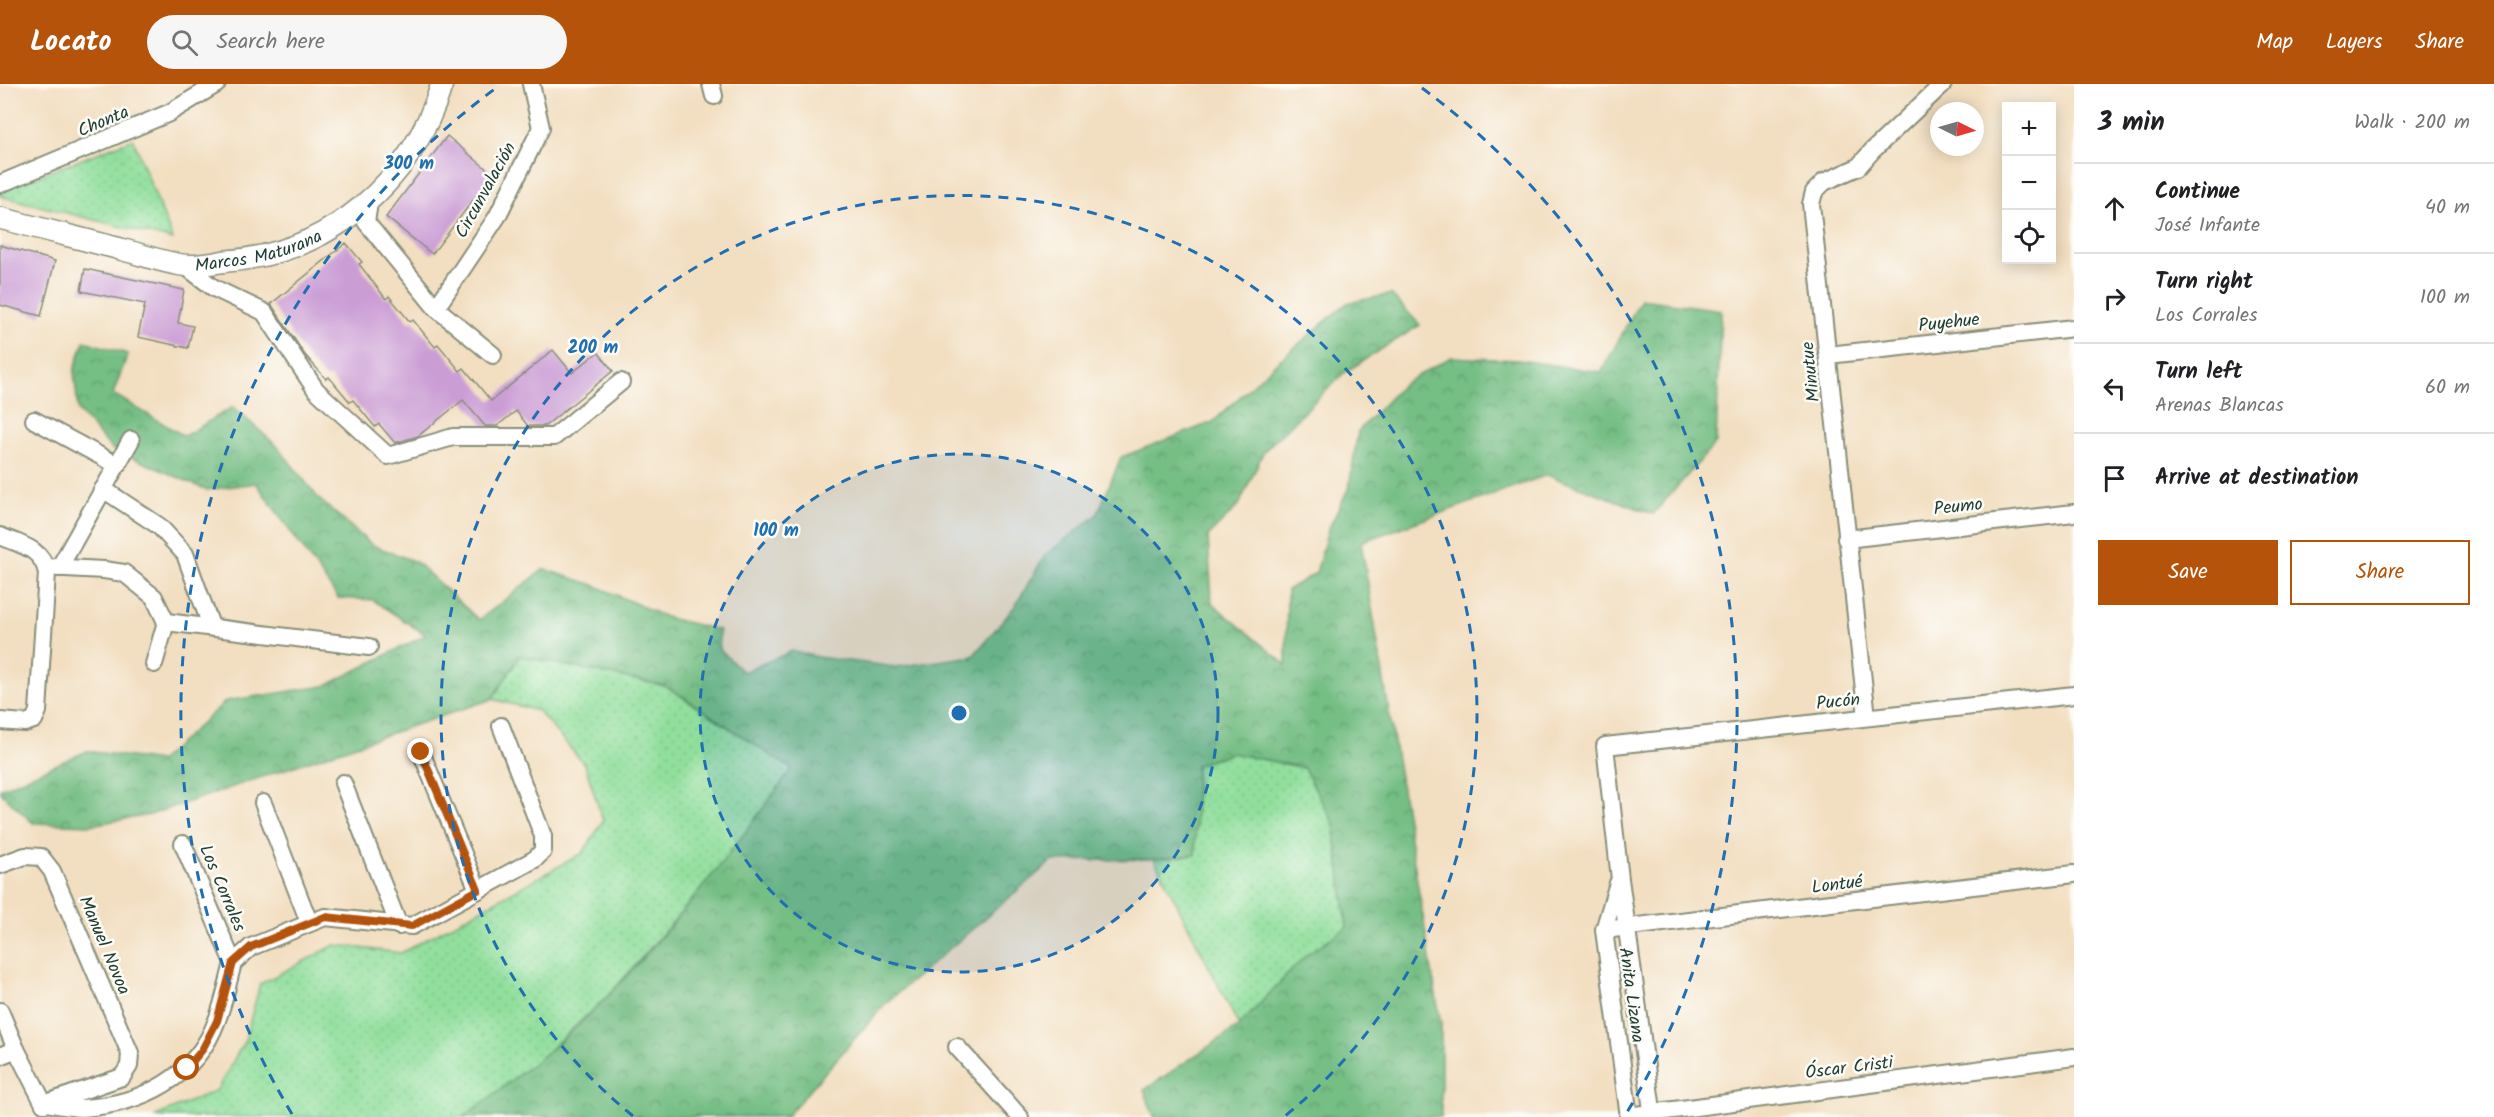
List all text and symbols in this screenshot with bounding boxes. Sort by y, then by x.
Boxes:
search box [147,15,567,69]
text: Locato [30,20,111,65]
text: Search here [216,25,325,60]
icon: search [168,26,201,59]
text: Map [2256,26,2293,59]
text: Layers [2326,26,2382,59]
text: Share [2415,26,2464,59]
street label: Chonta [73,99,134,146]
north arrow [1930,102,1984,156]
map controls [2002,102,2056,264]
button: + [2002,102,2056,156]
text: 3 min [2098,102,2165,144]
text: Walk · 200 m [2354,107,2470,139]
street label: Circunvalación [448,137,525,244]
text: 300 m [383,150,434,179]
button: − [2002,156,2056,210]
text: Continue [2155,175,2240,210]
icon: ahead [2098,192,2131,225]
text: 40 m [2425,192,2470,224]
button: locate [2002,210,2056,264]
text: José Infante [2155,210,2260,242]
street label: Marcos Maturana [193,223,328,282]
text: Turn right [2155,265,2253,300]
icon: right [2098,282,2131,315]
text: 100 m [2420,282,2470,314]
text: Los Corrales [2155,300,2258,332]
street label: Puyehue [1917,306,1981,341]
text: 200 m [568,334,619,363]
street label: Minutue [1794,340,1829,403]
text: Turn left [2155,355,2242,390]
icon: left [2098,372,2131,405]
text: 60 m [2425,372,2470,404]
text: Arenas Blancas [2155,390,2284,422]
text: Arrive at destination [2155,461,2358,496]
icon: arrive [2098,462,2131,495]
street label: Peumo [1932,491,1984,524]
text: 100 m [753,517,799,546]
button: Save [2098,540,2278,605]
button: Share [2290,540,2470,605]
street label: Pucón [1815,686,1862,719]
centre of rings [949,703,969,723]
route end [407,738,433,764]
street label: Los Corrales [190,840,253,937]
street label: Lontué [1810,868,1865,903]
street label: Manuel Novoa [70,892,138,1000]
street label: Anita Lizana [1609,946,1652,1045]
street label: Óscar Cristi [1804,1049,1895,1088]
route start [173,1054,199,1080]

